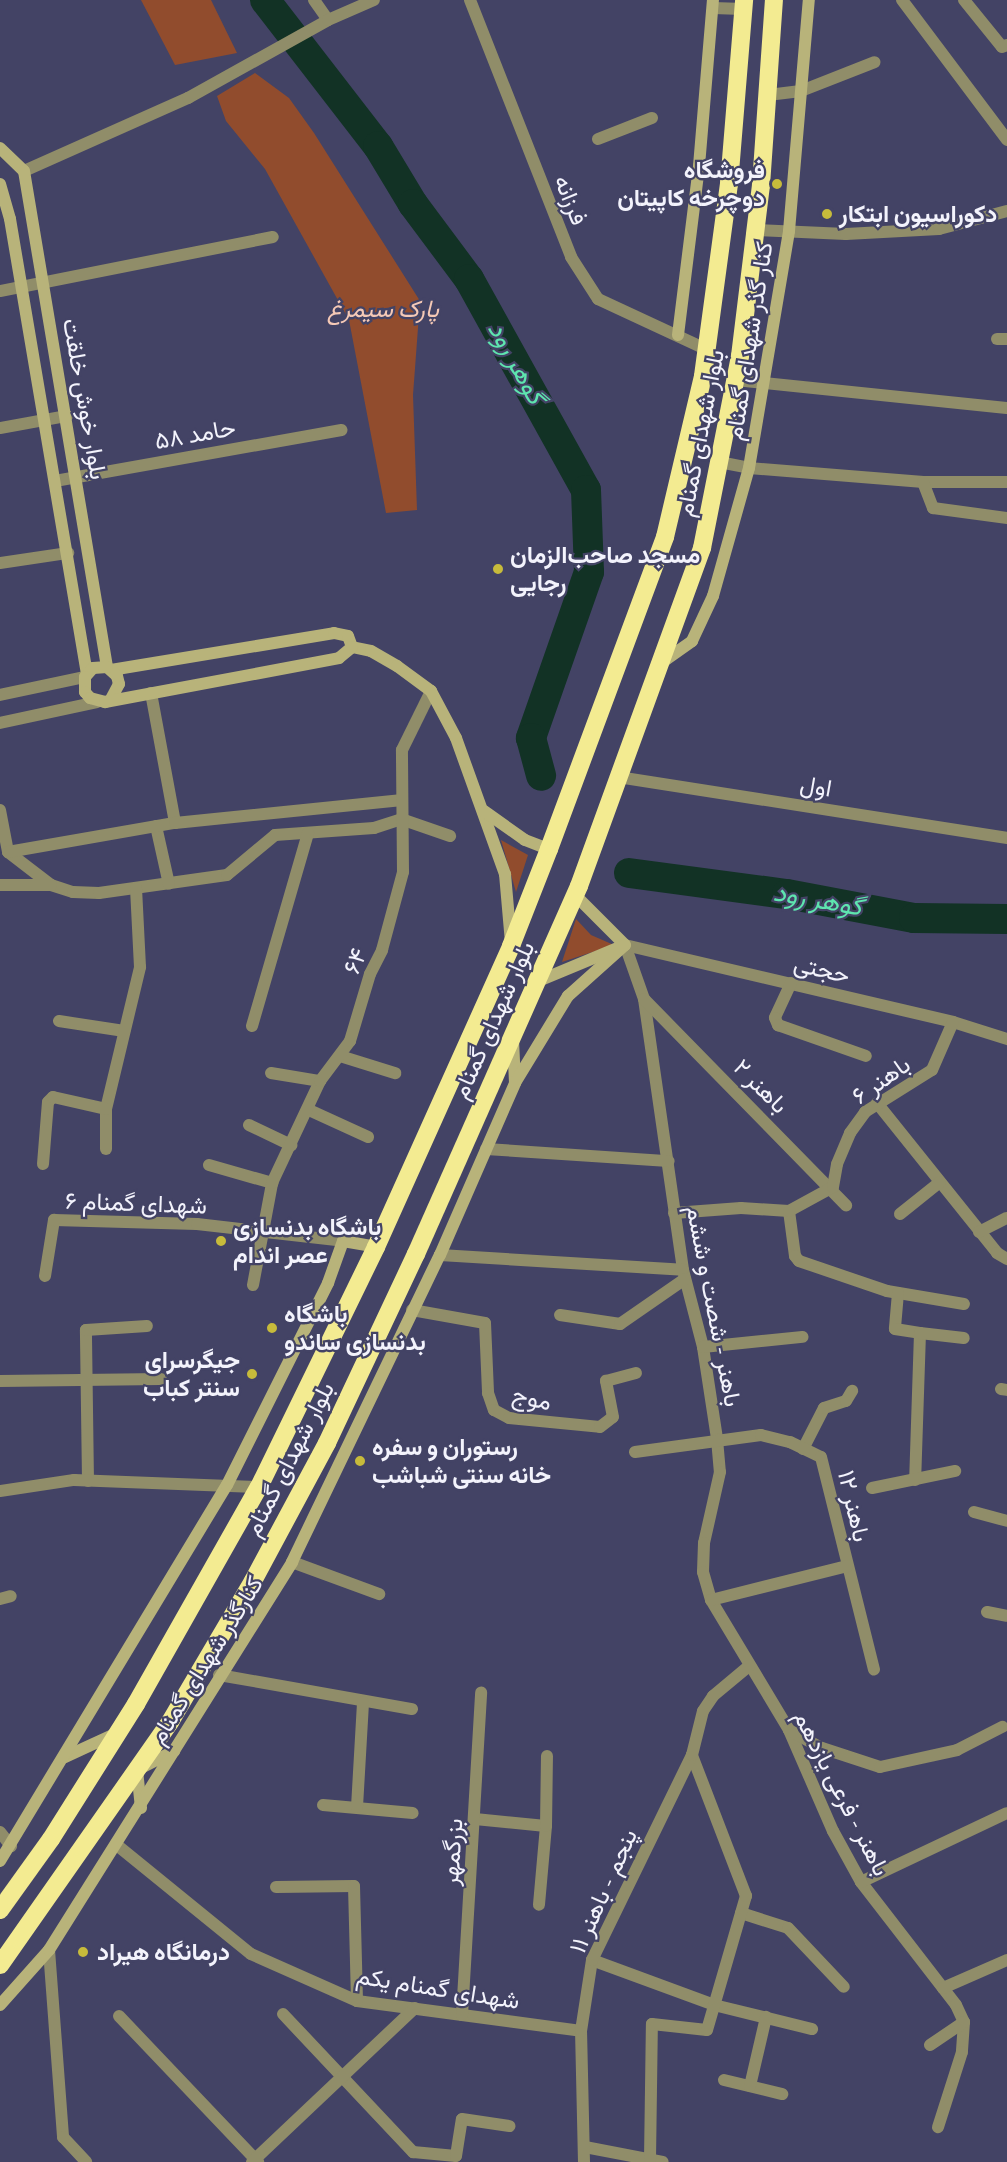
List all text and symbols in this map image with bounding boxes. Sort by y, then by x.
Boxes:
place label: فروشگاه دوچرخه کاپیتان [617,156,765,212]
street label: فرزانه [548,171,594,229]
marker: فروشگاه دوچرخه کاپیتان [770,177,784,191]
place label: دکوراسیون ابتکار [839,200,997,228]
marker: دکوراسیون ابتکار [820,207,834,221]
street label: کنار گذر شهدای گمنام [719,240,779,442]
park label: پارک سیمرغ [327,295,439,323]
street label: بلوار خوش خلقت [57,316,113,482]
water label: گوهر رود [481,316,551,410]
street label: بلوار شهدای گمنام [670,347,730,519]
street label: حامد ۵۸ [152,413,238,455]
place label: مسجد صاحب‌الزمان رجایی [510,541,700,597]
marker: مسجد صاحب‌الزمان رجایی [491,562,505,576]
street label: اول [798,769,834,803]
water label: گوهر رود [771,877,865,923]
street label: بلوار شهدای گمنام [445,937,541,1103]
street label: ۶۴ [337,944,373,978]
street label: حجتی [791,949,853,989]
street label: باهنر ۶ [846,1050,916,1110]
street label: باهنر ۲ [728,1053,794,1119]
street label: شهدای گمنام ۶ [65,1186,207,1220]
street label: باهنر - شصت و ششم [680,1203,748,1409]
place label: باشگاه بدنسازی عصر اندام [233,1213,381,1269]
marker: باشگاه بدنسازی عصر اندام [214,1234,228,1248]
place label: باشگاه بدنسازی ساندو [284,1300,426,1356]
marker: باشگاه بدنسازی ساندو [265,1321,279,1335]
place label: جیگرسرای سنتر کباب [143,1346,240,1402]
marker: جیگرسرای سنتر کباب [245,1367,259,1381]
street label: بلوار شهدای گمنام [238,1377,340,1541]
street label: موج [510,1380,554,1416]
place label: رستوران و سفره خانه سنتی شباشب [372,1433,551,1489]
marker: رستوران و سفره خانه سنتی شباشب [353,1454,367,1468]
street label: باهنر ۱۲ [832,1468,876,1544]
street label: کنارگذر شهدای گمنام [143,1571,269,1749]
street label: باهنر - فرعی یازدهم [788,1705,896,1881]
street label: بزرگمهر [435,1817,469,1887]
street label: پنجم - باهنر ۱۱ [563,1824,643,1958]
place label: درمانگاه هیراد [97,1938,230,1966]
marker: درمانگاه هیراد [74,1943,92,1961]
street label: شهدای گمنام یکم [354,1961,522,2015]

